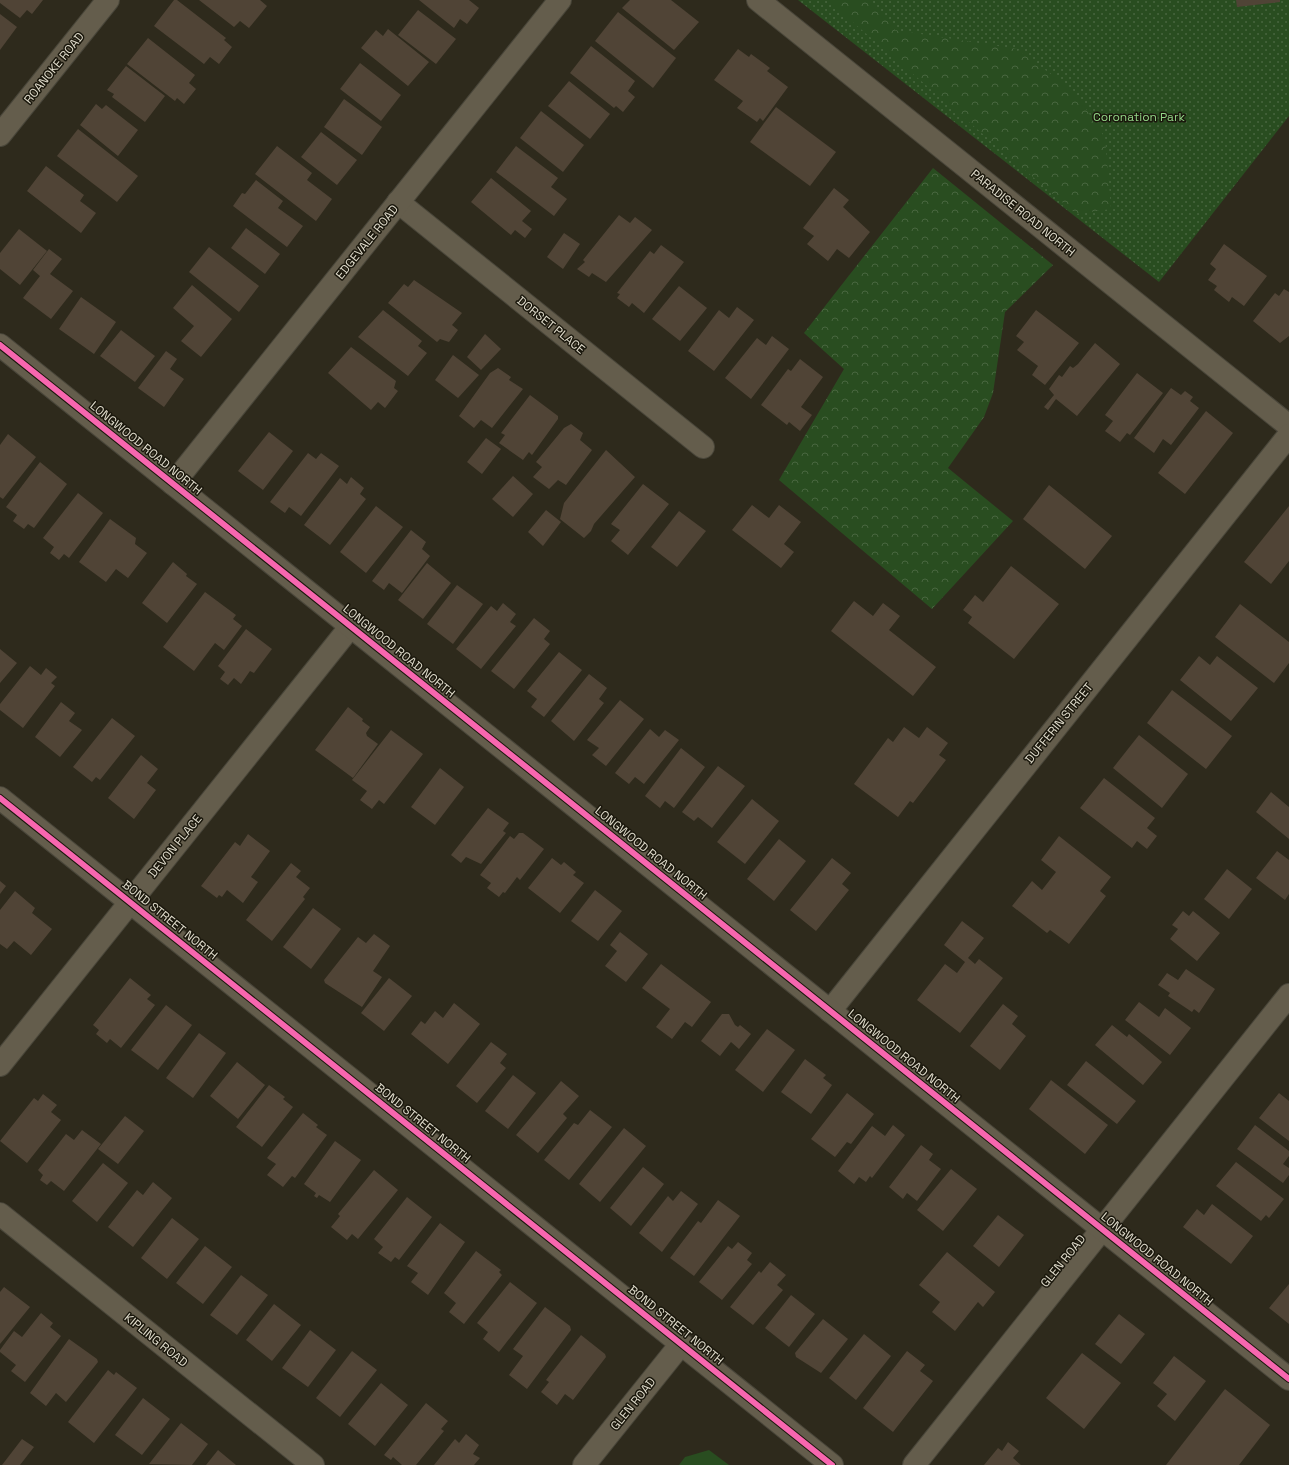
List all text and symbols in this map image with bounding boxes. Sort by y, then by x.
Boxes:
street label: ROANOKE ROAD [20,29,88,107]
park label: Coronation Park [1093,109,1186,125]
street label: PARADISE ROAD NORTH [968,166,1078,260]
street label: EDGEVALE ROAD [332,202,402,282]
street label: DORSET PLACE [514,293,589,358]
street label: LONGWOOD ROAD NORTH [87,398,205,498]
street label: LONGWOOD ROAD NORTH [340,601,458,701]
street label: DUFFERIN STREET [1022,679,1096,767]
street label: LONGWOOD ROAD NORTH [592,803,710,903]
street label: DEVON PLACE [145,811,206,881]
street label: BOND STREET NORTH [119,877,221,963]
street label: LONGWOOD ROAD NORTH [845,1006,963,1106]
street label: BOND STREET NORTH [372,1080,474,1166]
street label: LONGWOOD ROAD NORTH [1098,1209,1216,1309]
street label: GLEN ROAD [1037,1231,1089,1291]
street label: BOND STREET NORTH [625,1282,727,1368]
street label: KIPLING ROAD [121,1310,191,1370]
street label: GLEN ROAD [607,1374,659,1434]

